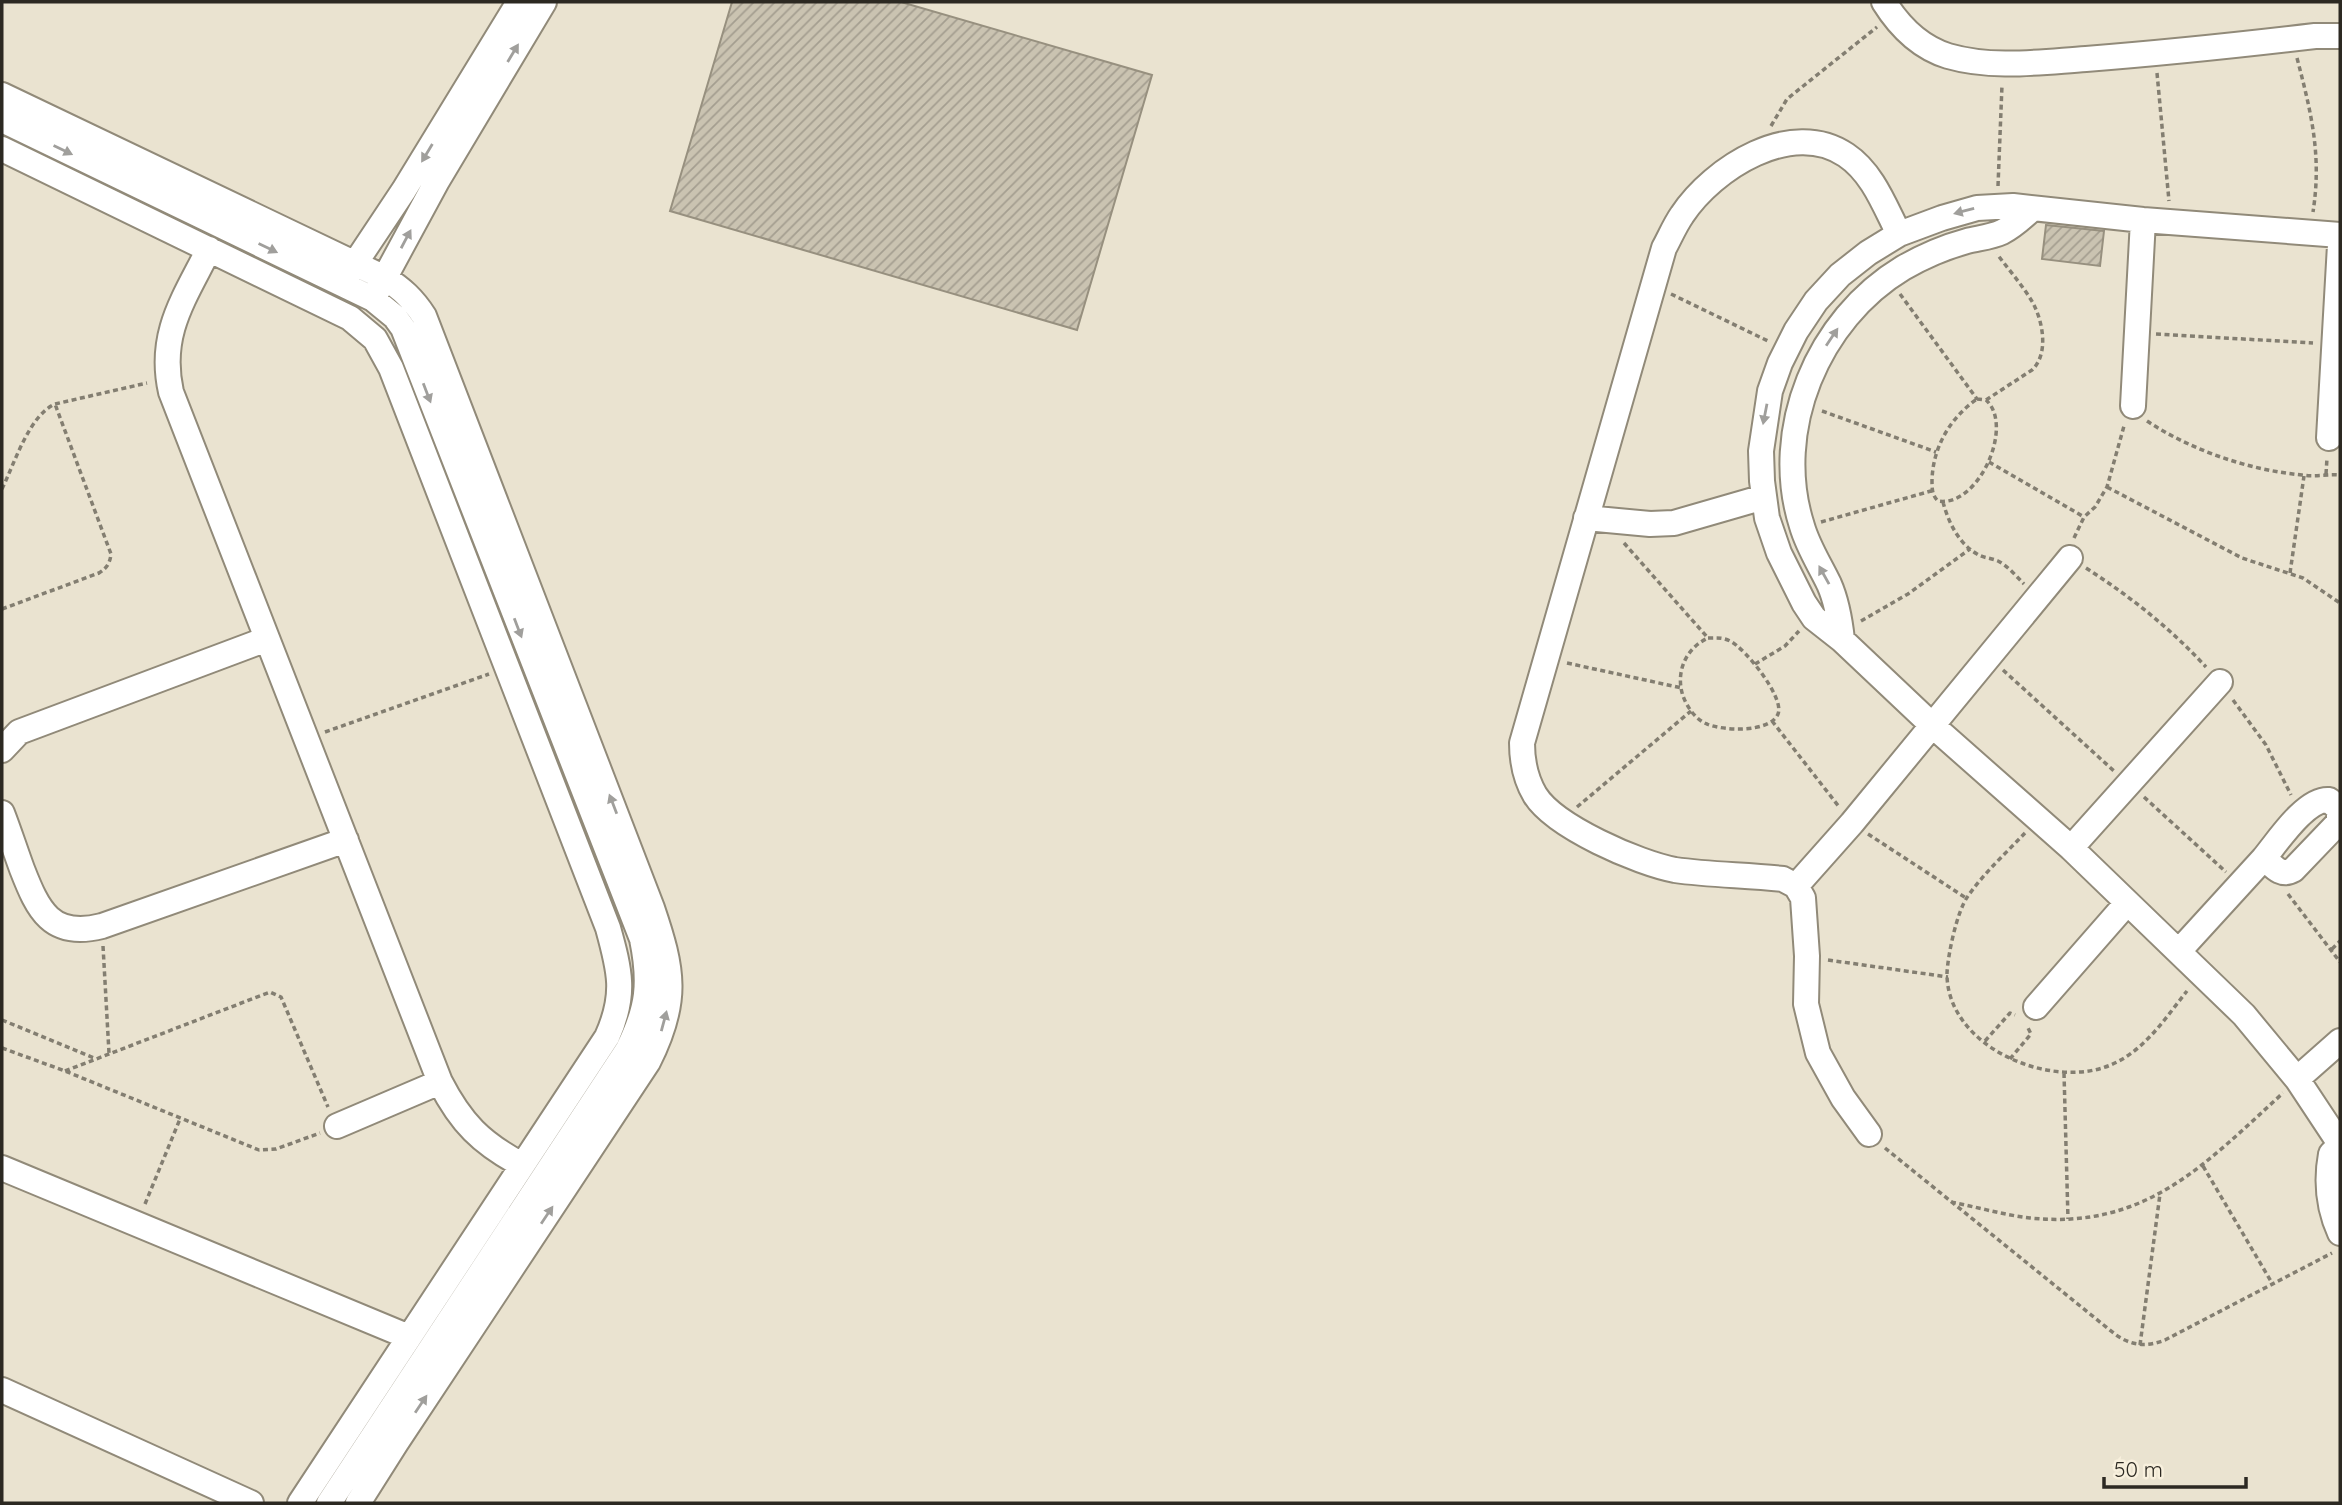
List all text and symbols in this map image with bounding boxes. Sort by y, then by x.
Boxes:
one-way arrow [507,44,520,63]
one-way arrow [420,143,433,162]
one-way arrow [53,144,73,156]
one-way arrow [1953,206,1975,217]
one-way arrow [400,229,412,249]
one-way arrow [258,243,278,254]
one-way arrow [1825,328,1839,346]
one-way arrow [422,382,433,403]
one-way arrow [1760,403,1771,425]
one-way arrow [1818,566,1830,585]
one-way arrow [513,617,524,638]
one-way arrow [607,794,618,815]
one-way arrow [659,1010,670,1032]
one-way arrow [540,1206,554,1224]
one-way arrow [414,1395,427,1414]
scale bar [2104,1446,2246,1490]
text: 50 m [2114,1456,2163,1482]

